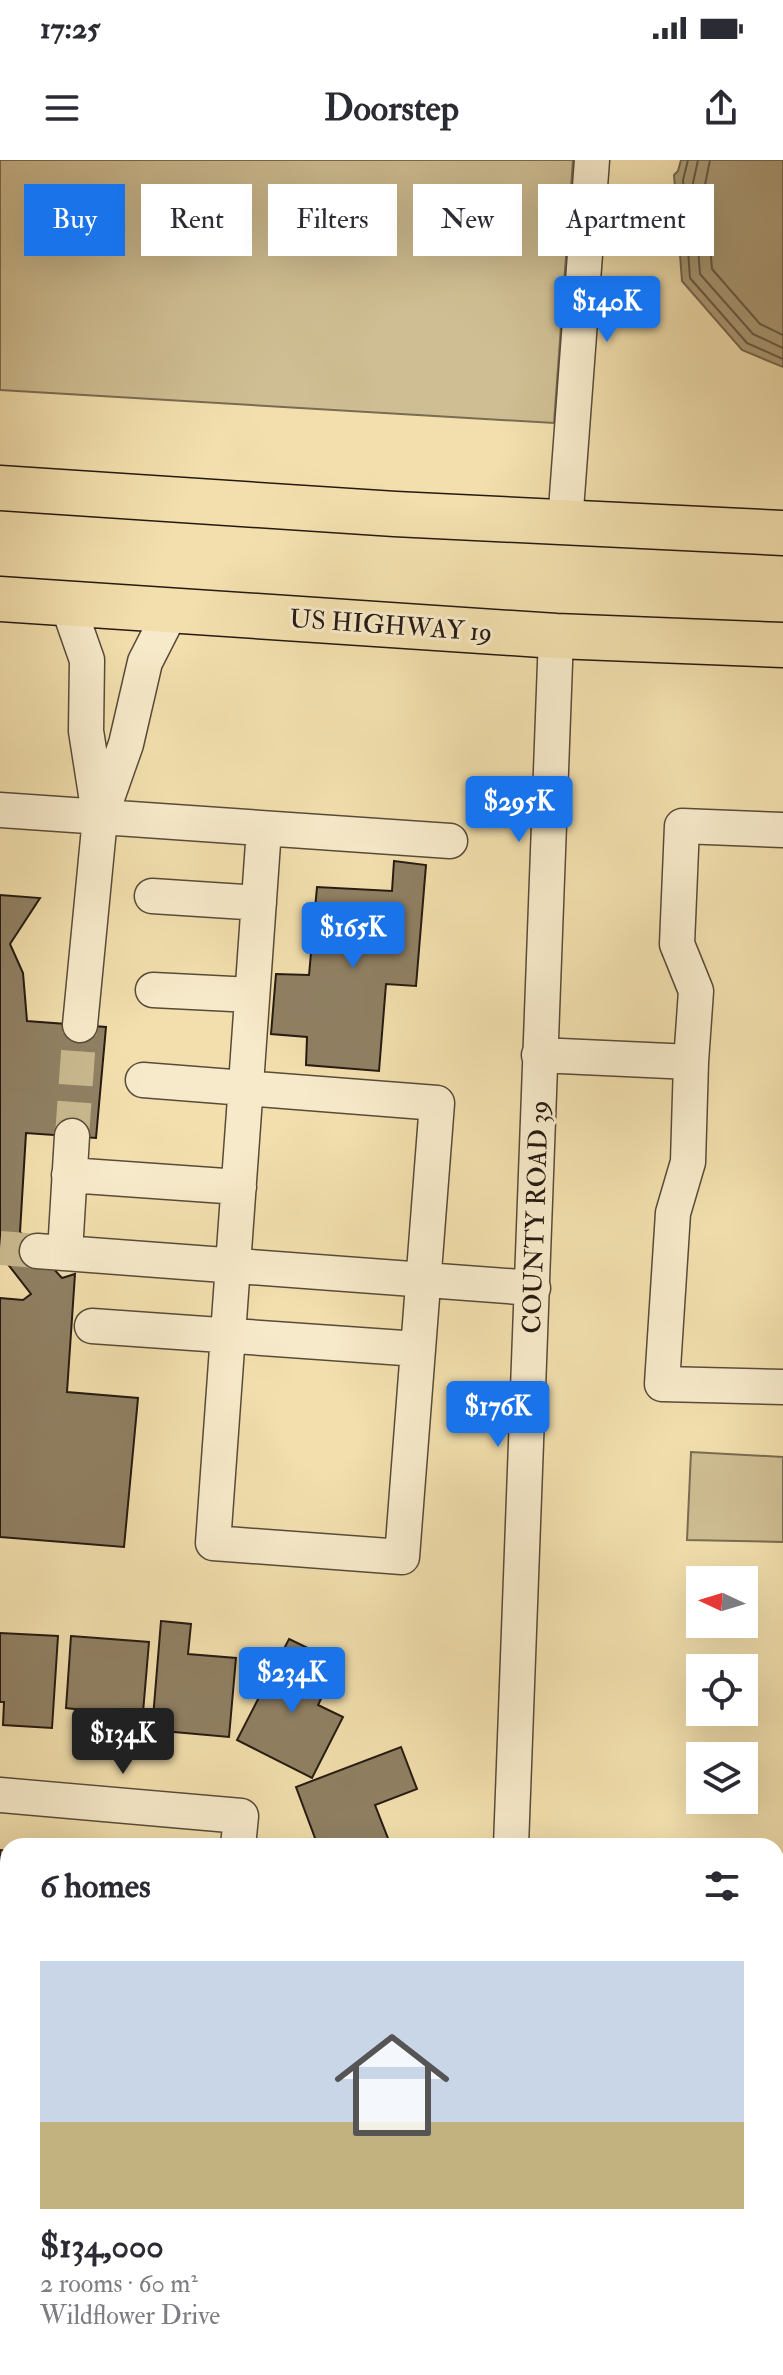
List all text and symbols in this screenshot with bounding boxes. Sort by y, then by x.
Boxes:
text: 17:25 [40,10,100,47]
icon: menu [40,86,84,130]
text: Doorstep [324,86,459,131]
icon: share [699,86,743,130]
chip: Buy [24,184,125,256]
chip: Rent [141,184,252,256]
chip: Filters [268,184,397,256]
chip: New [413,184,522,256]
chip: Apartment [538,184,714,256]
pin: $140K [551,276,663,344]
text: $140K [572,286,642,318]
street label: US HIGHWAY 19 [289,603,493,649]
pin: $295K [463,776,575,844]
text: $295K [484,786,554,818]
pin: $165K [297,902,409,970]
text: $165K [320,912,386,944]
street label: COUNTY ROAD 39 [516,1100,556,1334]
pin: $176K [442,1381,554,1449]
text: $176K [464,1391,532,1423]
north arrow [686,1566,758,1638]
map controls [686,1566,758,1814]
pin: $234K [236,1647,348,1715]
button: locate [686,1654,758,1726]
text: $234K [257,1657,327,1689]
pin: $134K [67,1708,179,1776]
text: $134K [90,1718,156,1750]
button: layers [686,1742,758,1814]
icon: filters [700,1864,744,1908]
text: 6 homes [40,1865,151,1908]
icon: home [320,2013,464,2157]
text: $134,000 [40,2225,164,2268]
text: 2 rooms · 60 m² [40,2268,198,2300]
text: Wildflower Drive [40,2300,220,2332]

